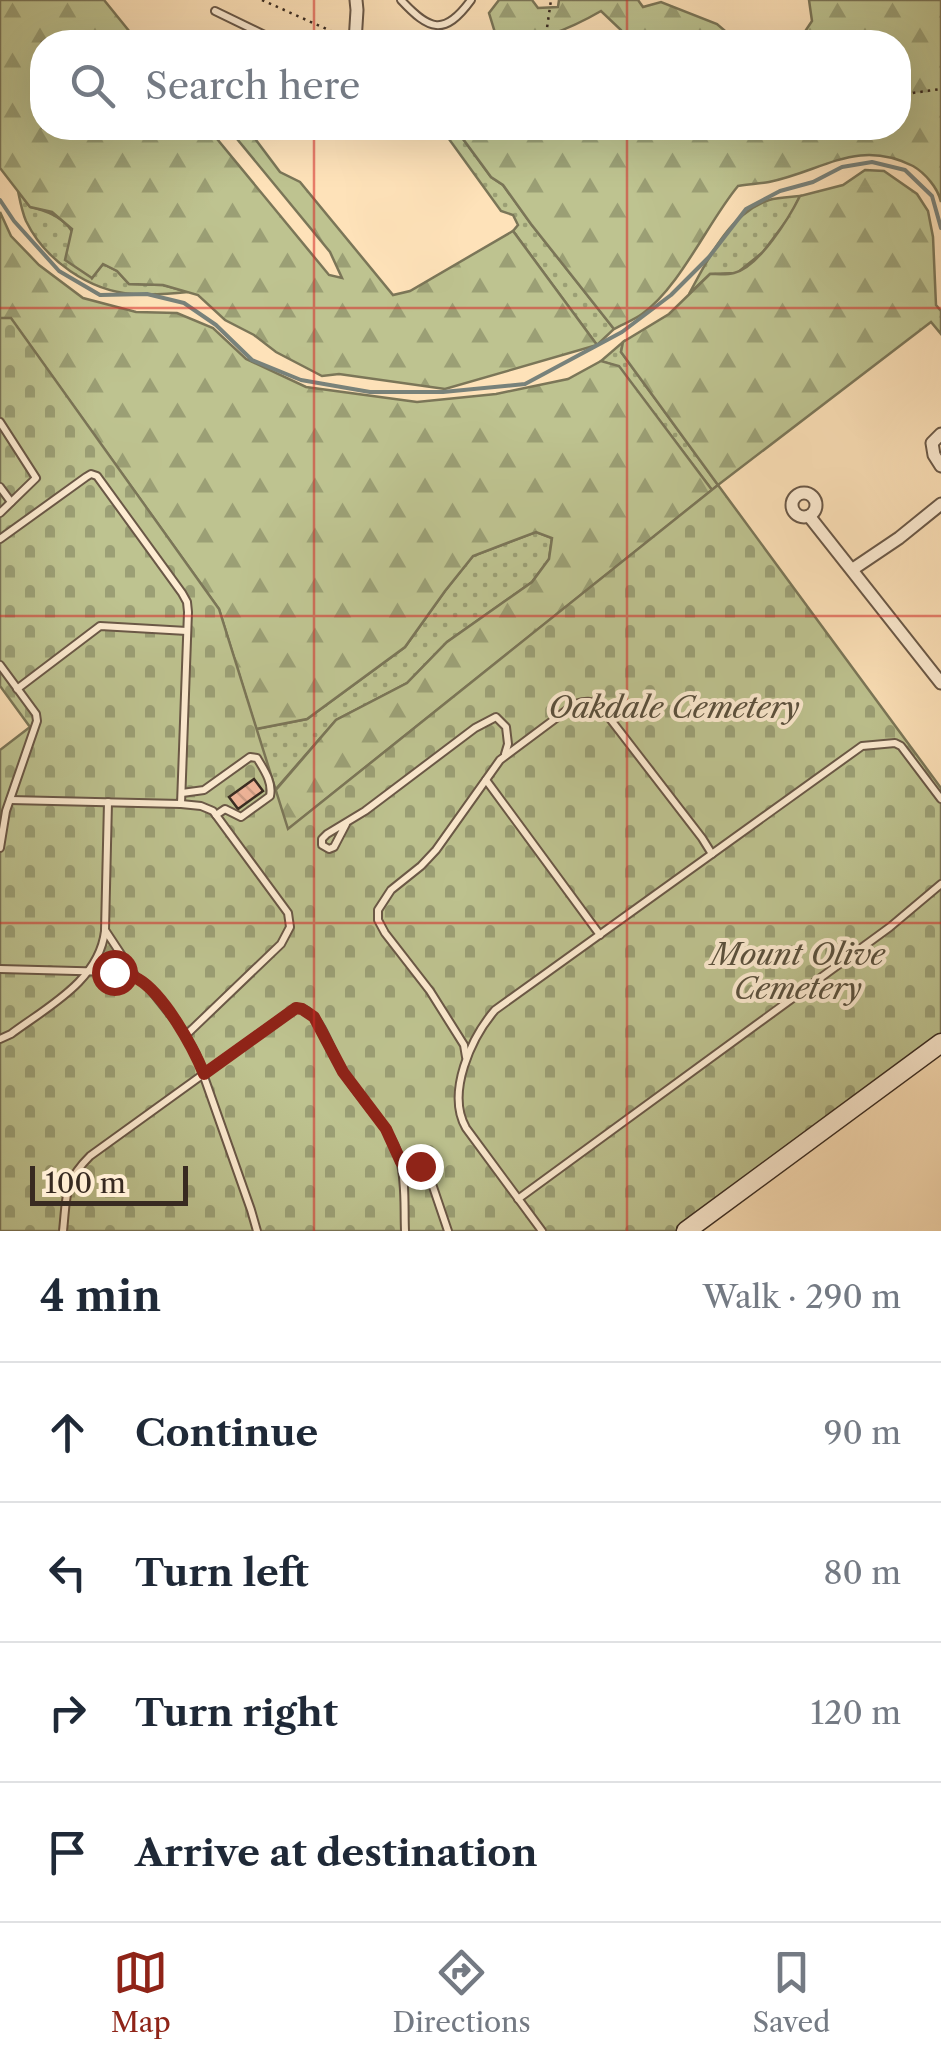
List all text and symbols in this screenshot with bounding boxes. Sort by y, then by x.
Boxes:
search box [30,30,911,140]
icon: search [65,58,120,113]
text: Search here [145,62,360,109]
park label: Oakdale Cemetery [548,689,800,726]
park label: Mount Olive Cemetery [708,936,887,1007]
route start [92,950,138,996]
route end [398,1144,444,1190]
scale bar [30,1161,188,1206]
text: 100 m [45,1166,126,1200]
text: 4 min [40,1270,161,1322]
text: Walk · 290 m [703,1277,901,1316]
icon: ahead [40,1405,95,1460]
text: Continue [135,1409,318,1456]
text: 90 m [824,1413,901,1452]
icon: left [40,1545,95,1600]
text: Turn left [135,1549,309,1596]
text: 80 m [823,1553,901,1592]
icon: right [40,1685,95,1740]
text: Turn right [135,1689,338,1736]
text: 120 m [811,1693,901,1732]
icon: arrive [40,1825,95,1880]
text: Arrive at destination [135,1829,538,1876]
tab: Map [111,1945,171,2039]
tab: Directions [392,1945,531,2039]
tab: Saved [752,1945,830,2039]

